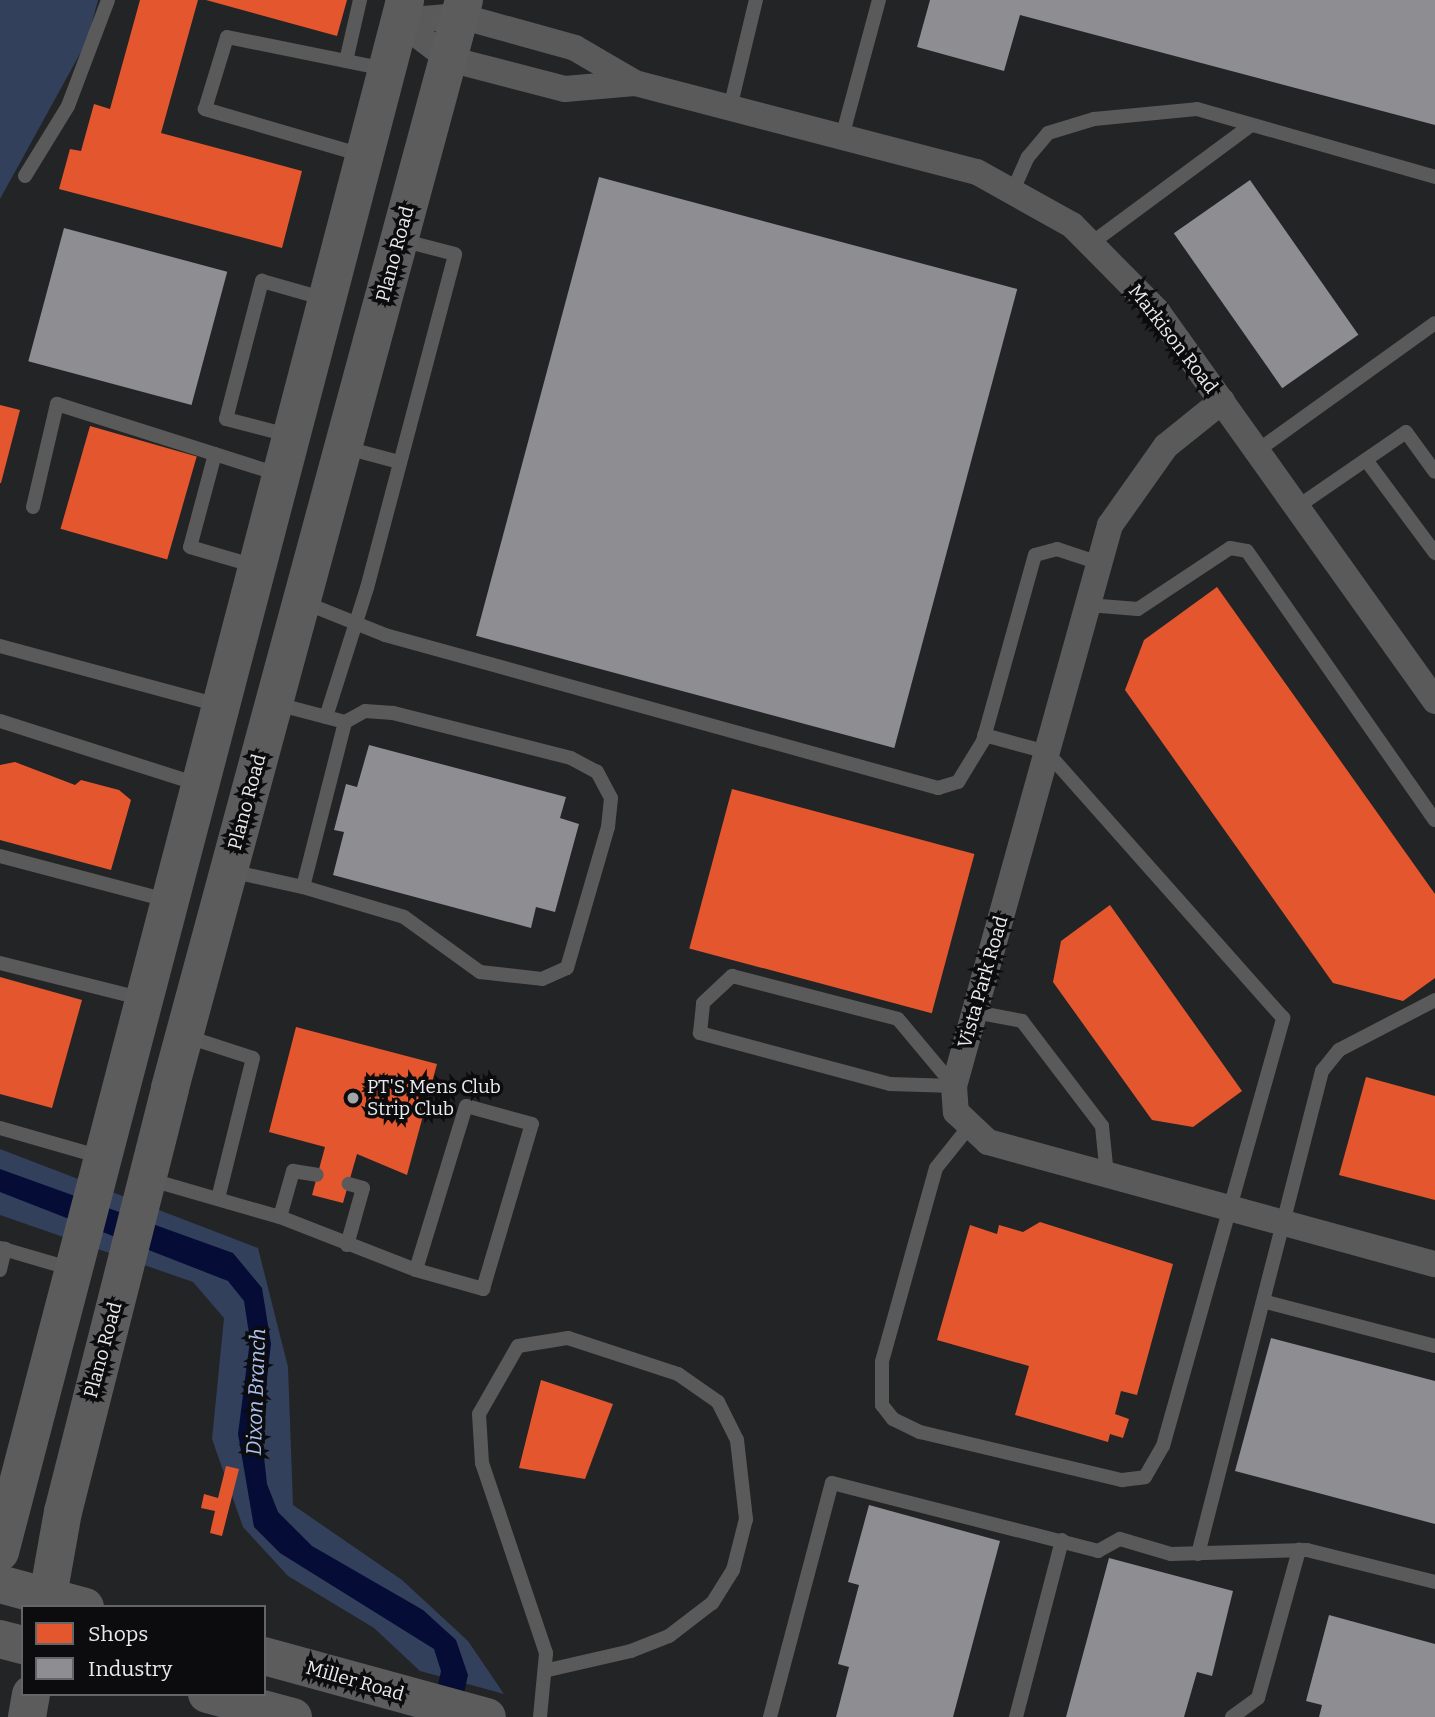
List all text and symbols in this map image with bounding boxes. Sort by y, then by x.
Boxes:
street label: Plano Road [371,204,419,304]
street label: Markison Road [1123,280,1223,398]
street label: Plano Road [223,752,271,852]
street label: Vista Park Road [953,913,1013,1051]
place label: PT'S Mens Club Strip Club [367,1076,501,1120]
marker: PT'S Mens Club Strip Club [345,1090,361,1106]
street label: Plano Road [79,1300,127,1400]
water label: Dixon Branch [241,1328,271,1456]
legend [21,1605,266,1696]
text: Shops [88,1621,148,1647]
text: Industry [88,1656,172,1682]
street label: Miller Road [303,1656,407,1706]

